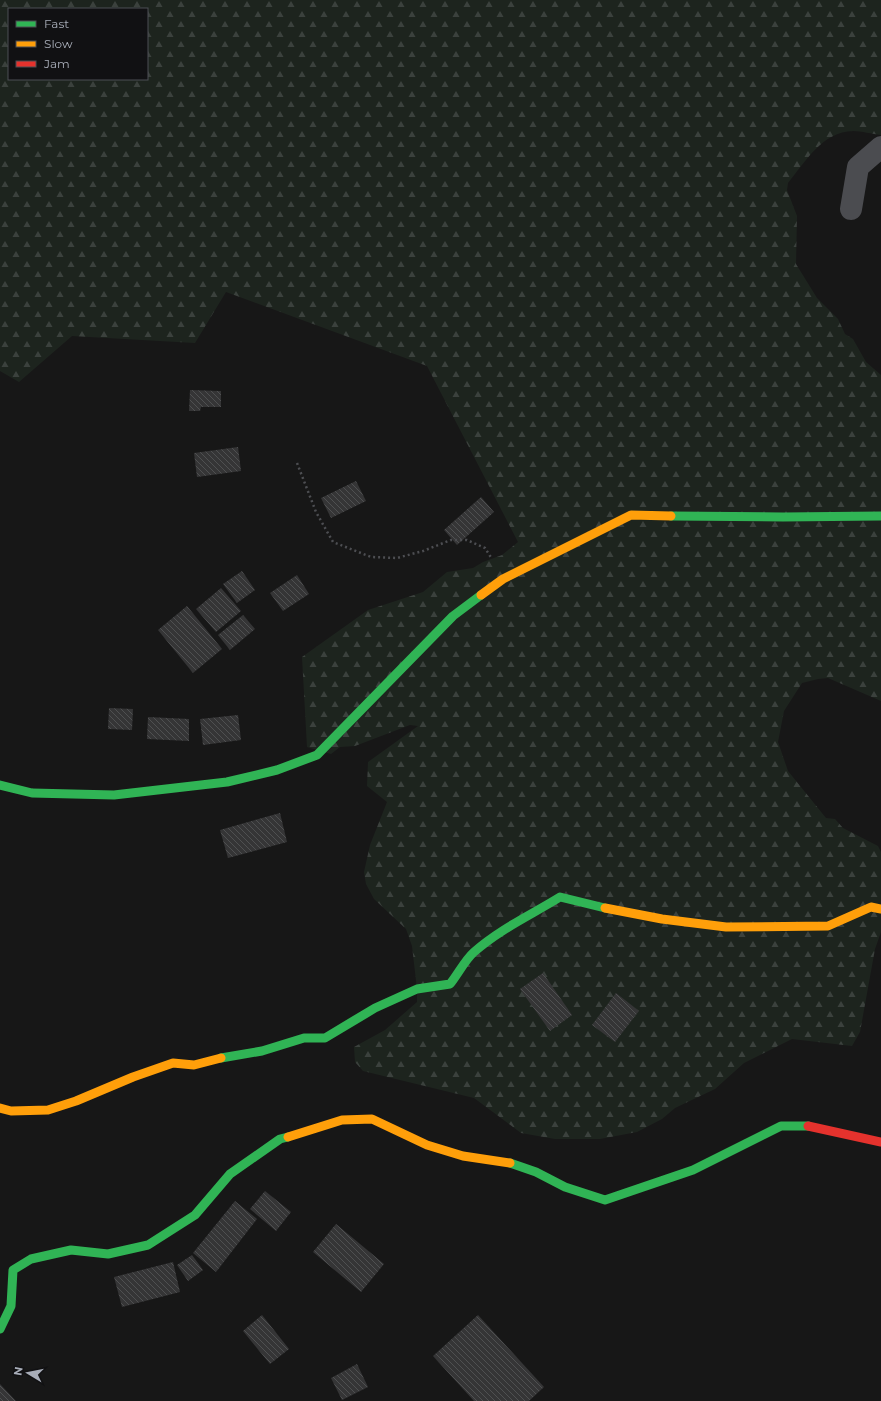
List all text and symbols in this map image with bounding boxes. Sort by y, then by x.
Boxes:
legend [8,8,148,80]
text: Fast [44,16,69,31]
text: Slow [44,36,73,51]
text: Jam [43,56,70,71]
north arrow [8,1353,48,1393]
text: N [10,1366,26,1377]

